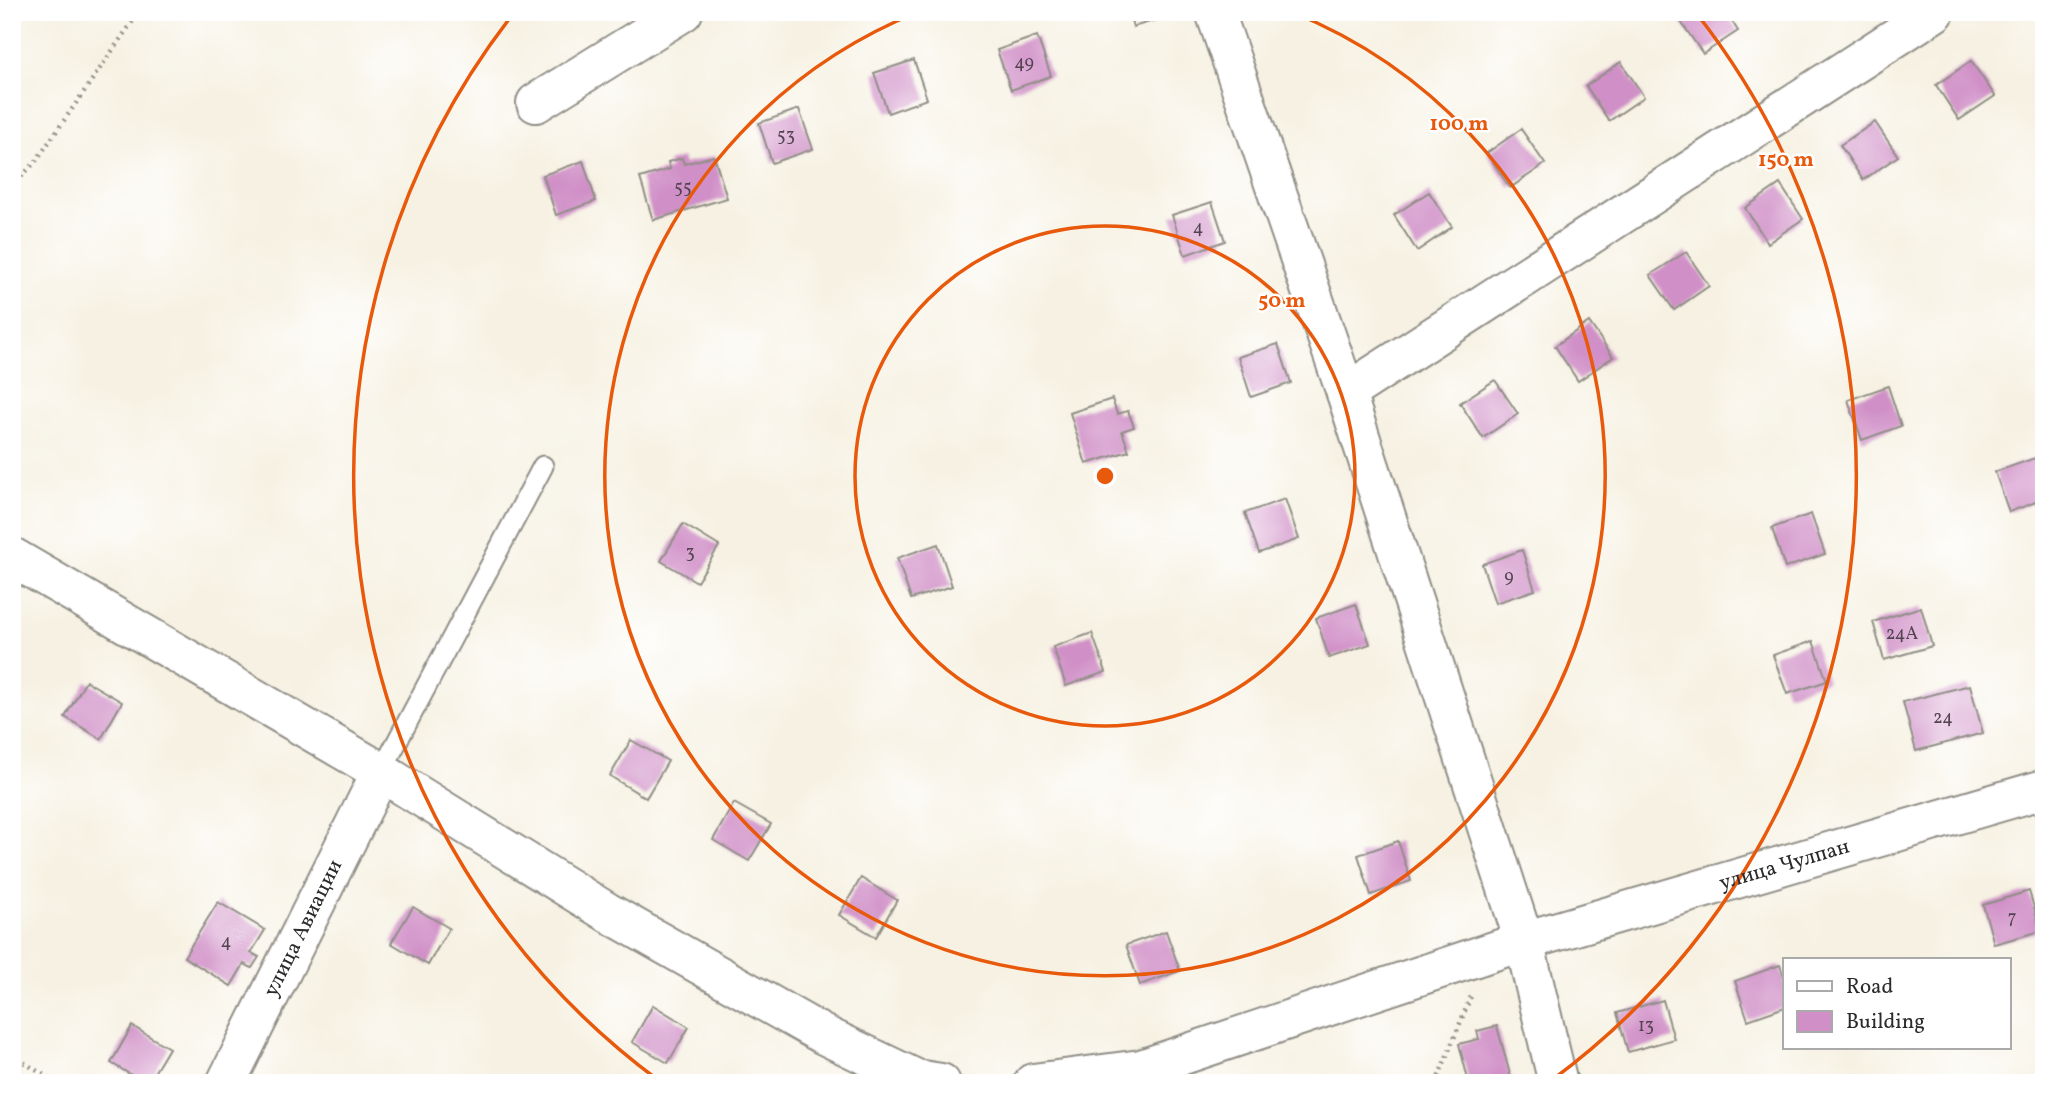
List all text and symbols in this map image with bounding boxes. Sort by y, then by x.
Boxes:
house number: 49 [1014,51,1034,76]
text: 100 m [1429,110,1489,139]
house number: 53 [777,124,795,149]
text: 150 m [1758,146,1814,175]
house number: 55 [674,176,692,201]
house number: 4 [1193,216,1203,241]
text: 50 m [1258,287,1306,316]
centre of rings [1093,464,1117,488]
house number: 3 [685,541,695,566]
house number: 9 [1504,565,1514,590]
house number: 24А [1886,622,1919,647]
house number: 24 [1933,706,1953,731]
street label: улица Чулпан [1716,832,1853,898]
street label: улица Авиации [257,854,350,1002]
house number: 7 [2008,906,2016,931]
house number: 4 [221,930,231,955]
legend [1783,958,2010,1050]
text: Road [1846,973,1893,1002]
text: Building [1846,1008,1925,1037]
house number: 13 [1638,1014,1654,1039]

